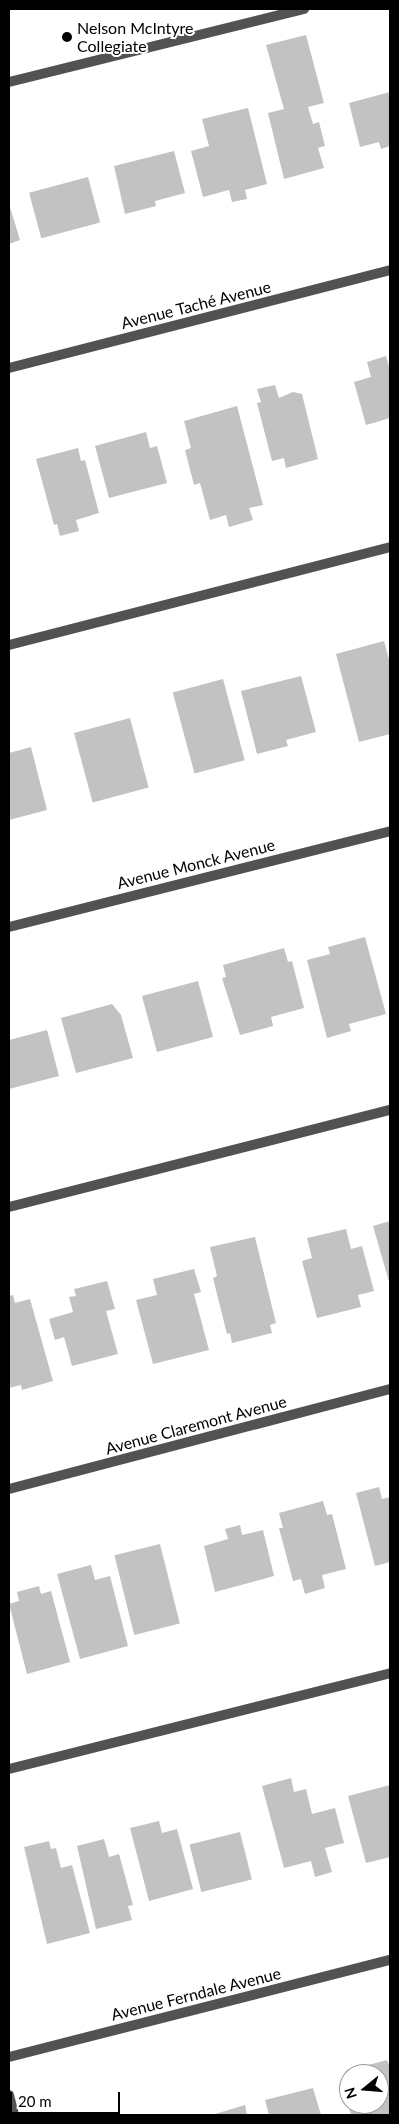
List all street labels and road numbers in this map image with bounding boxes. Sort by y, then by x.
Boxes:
street label: Avenue Taché Avenue [119,277,273,333]
street label: Avenue Monck Avenue [115,835,277,893]
street label: Avenue Claremont Avenue [103,1391,289,1459]
street label: Avenue Ferndale Avenue [109,1964,283,2024]

